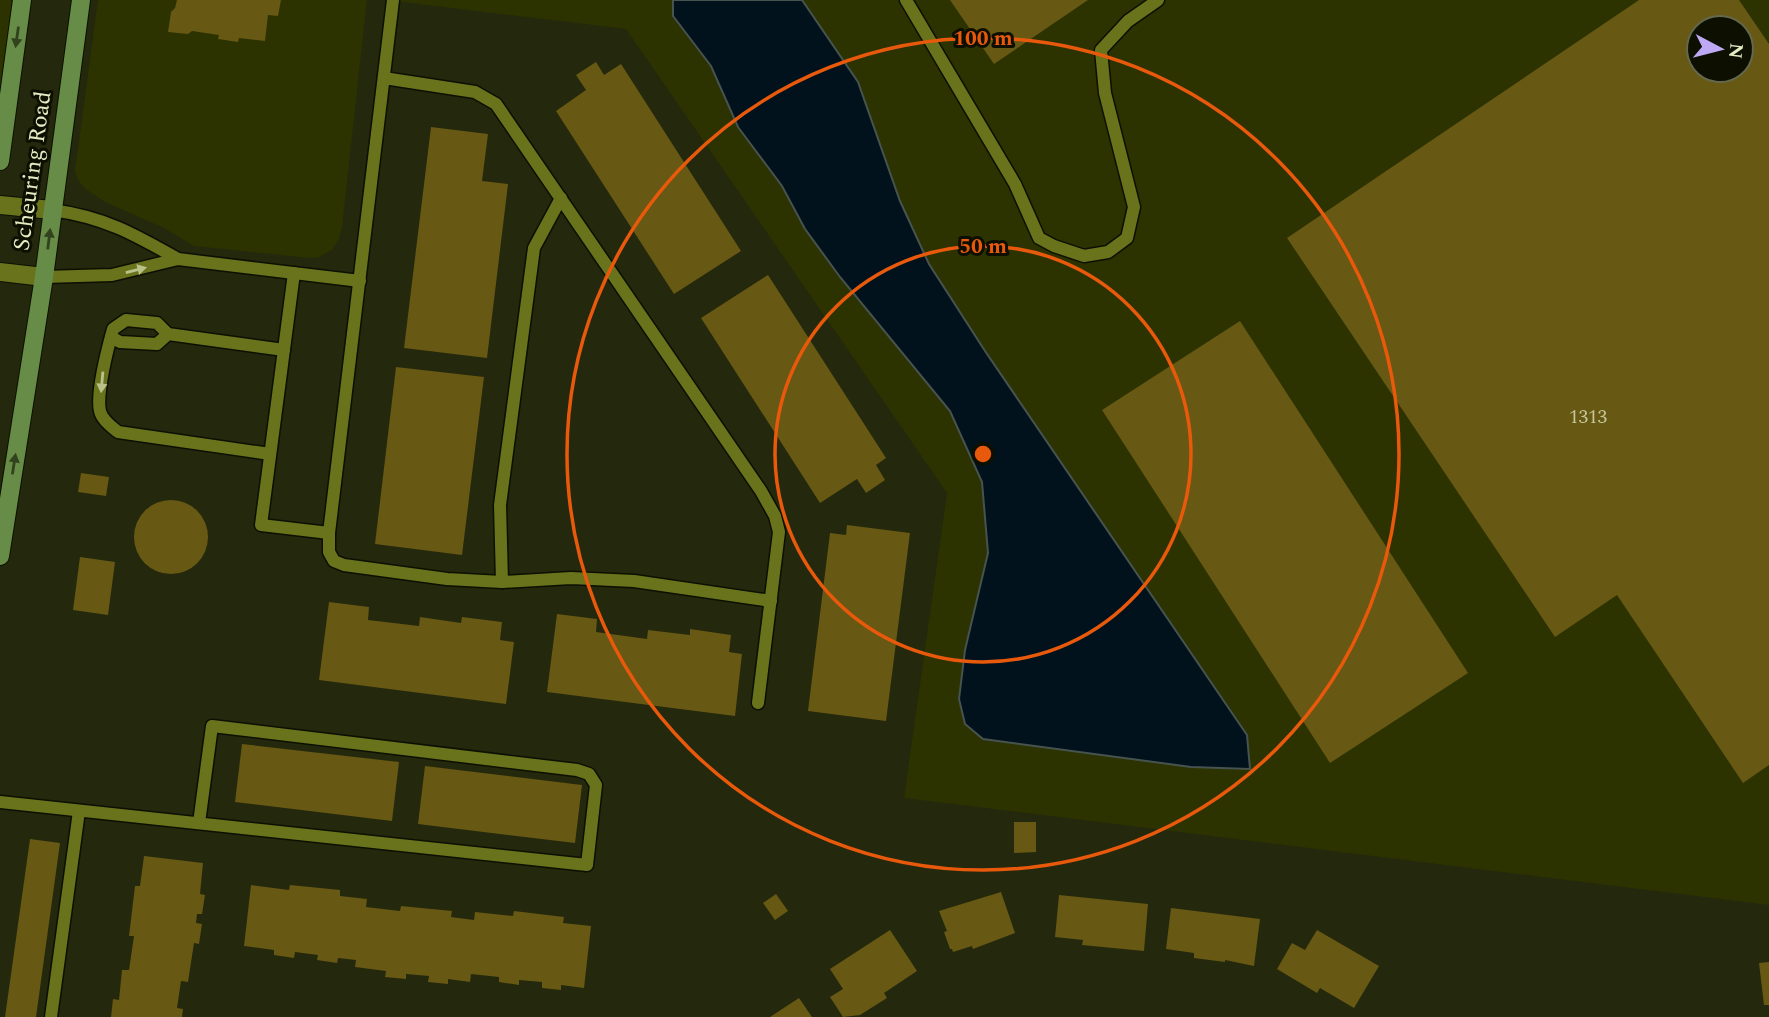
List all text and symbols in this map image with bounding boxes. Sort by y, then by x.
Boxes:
north arrow [1685,14,1755,84]
text: 100 m [953,23,1013,55]
one-way arrow [12,26,23,48]
text: N [1720,41,1751,60]
street label: Scheuring Road [4,89,62,253]
one-way arrow [43,228,54,250]
text: 50 m [959,231,1007,263]
one-way arrow [125,264,147,275]
one-way arrow [96,371,107,393]
house number: 1313 [1569,403,1607,432]
centre of rings [971,442,995,466]
one-way arrow [9,453,20,475]

